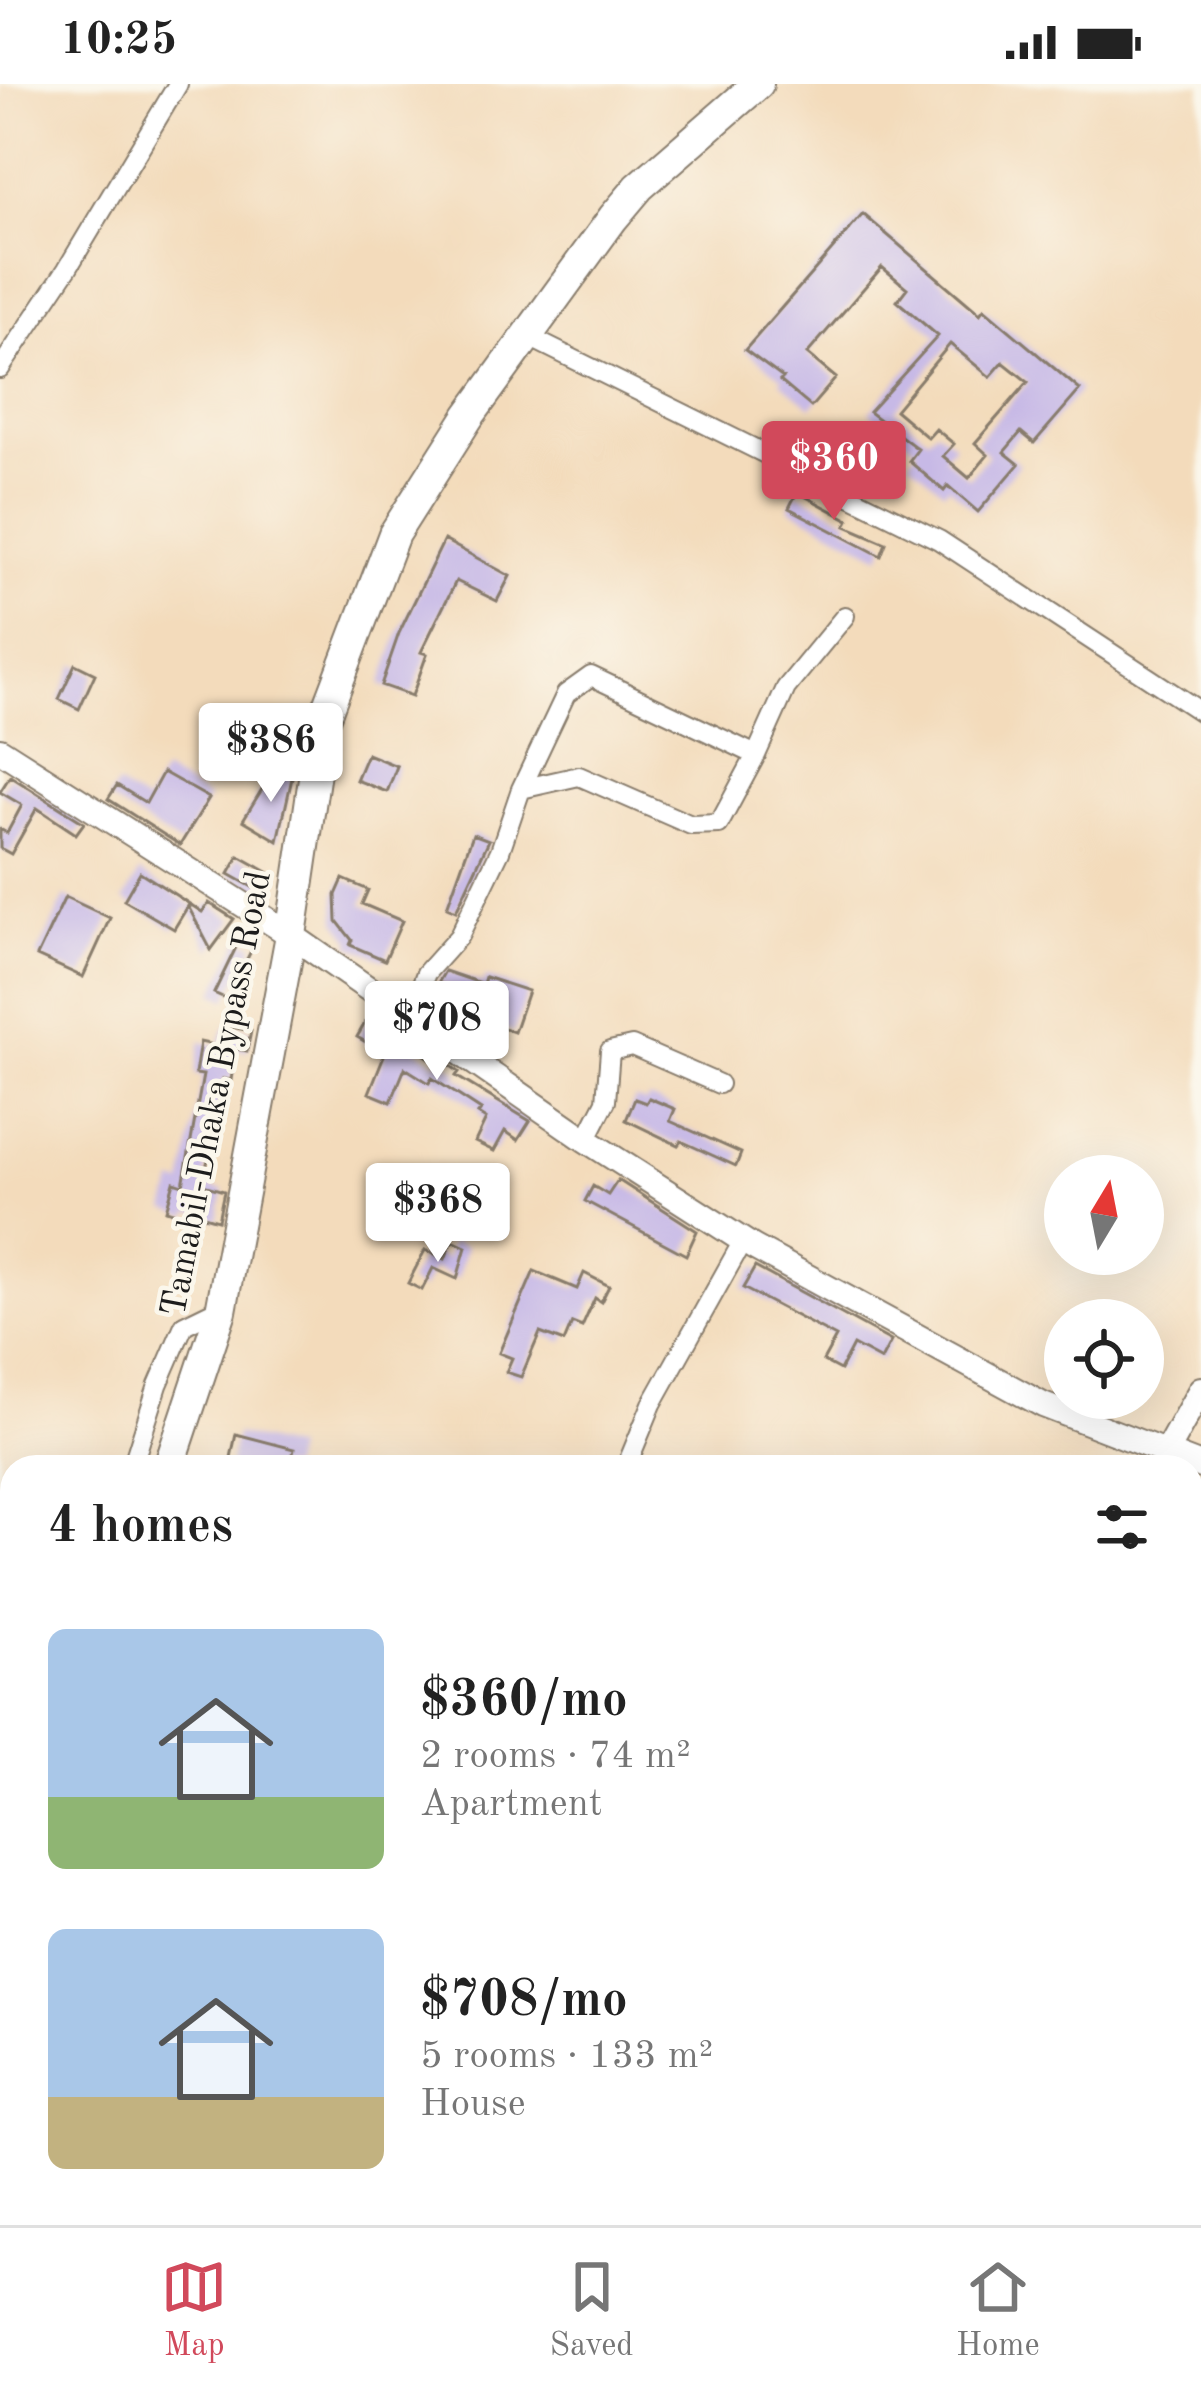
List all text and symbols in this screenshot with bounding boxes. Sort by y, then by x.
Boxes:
text: 10:25 [60,19,177,64]
pin: $360 [763,421,905,523]
text: $360 [789,440,879,479]
pin: $386 [200,703,342,805]
text: $386 [226,722,316,761]
street label: Tamabil-Dhaka Bypass Road [157,868,279,1320]
pin: $708 [366,981,508,1083]
text: $708 [392,1000,482,1039]
north arrow [1044,1155,1164,1275]
map controls [1044,1155,1164,1419]
pin: $368 [367,1163,509,1265]
text: $368 [393,1182,483,1221]
button: locate [1044,1299,1164,1419]
icon: filters [1089,1494,1155,1560]
text: 4 homes [48,1502,233,1553]
text: $360/mo [420,1676,628,1727]
icon: home [144,1677,288,1821]
text: 2 rooms · 74 m² [420,1737,691,1776]
text: Apartment [420,1785,603,1824]
text: $708/mo [420,1976,628,2027]
icon: home [144,1977,288,2121]
text: 5 rooms · 133 m² [420,2037,713,2076]
text: House [420,2085,526,2124]
tab: Map [161,2254,227,2367]
tab: Saved [550,2254,634,2367]
tab: Home [956,2254,1040,2367]

